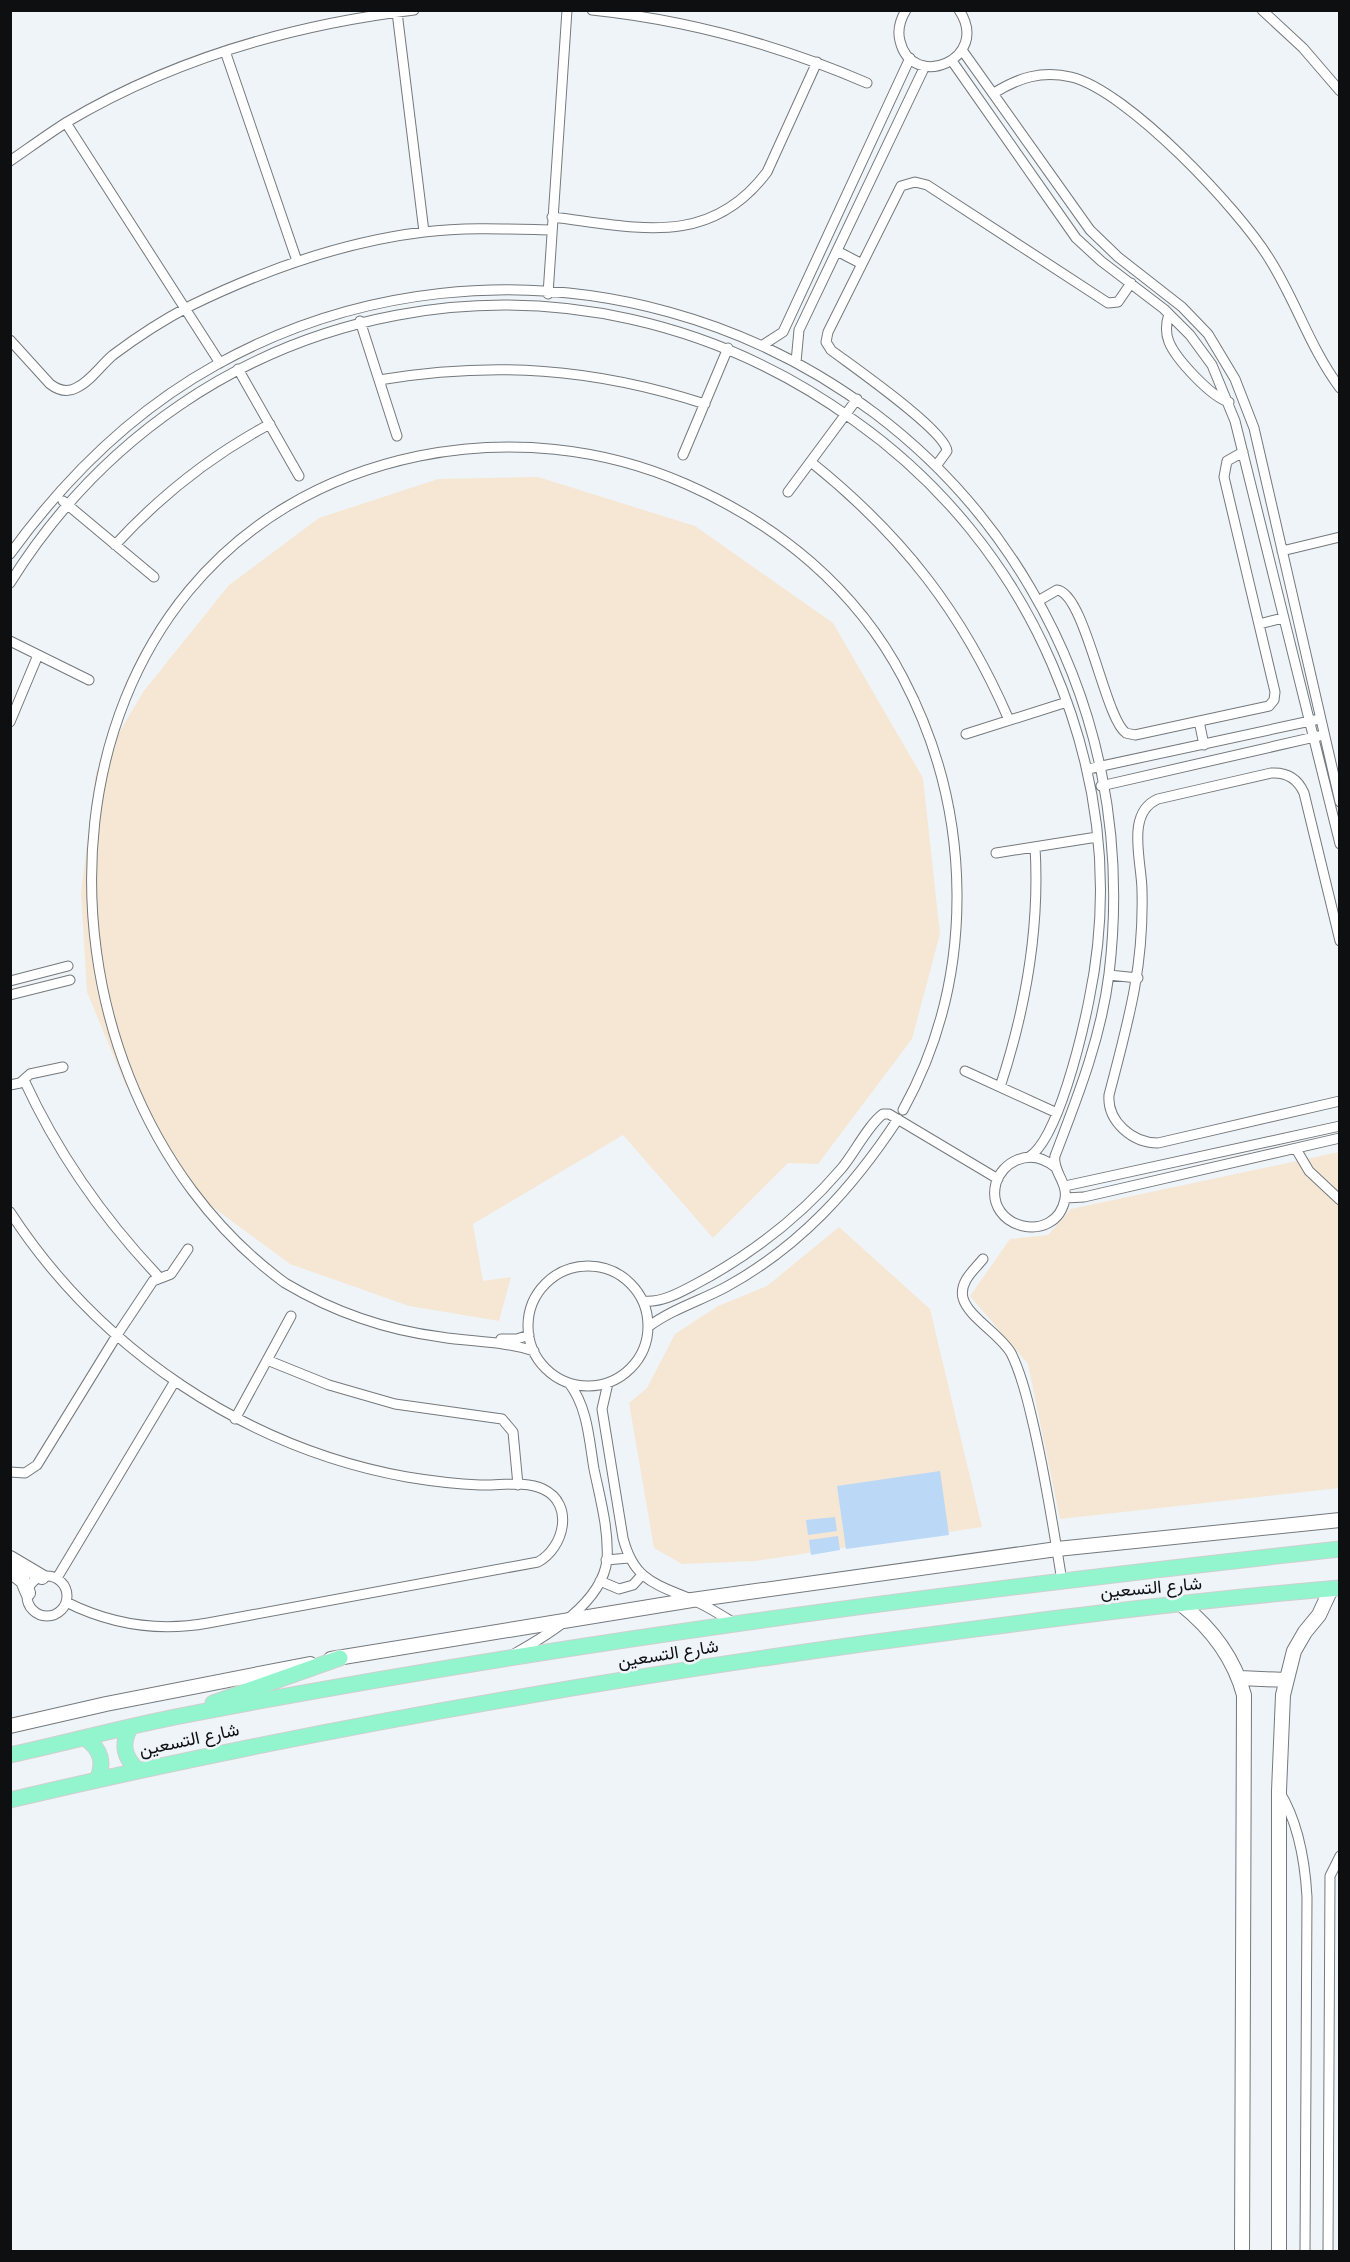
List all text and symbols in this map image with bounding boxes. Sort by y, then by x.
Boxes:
street label: شارع التسعين [1099,1571,1203,1604]
street label: شارع التسعين [616,1634,720,1673]
street label: شارع التسعين [137,1717,241,1762]

